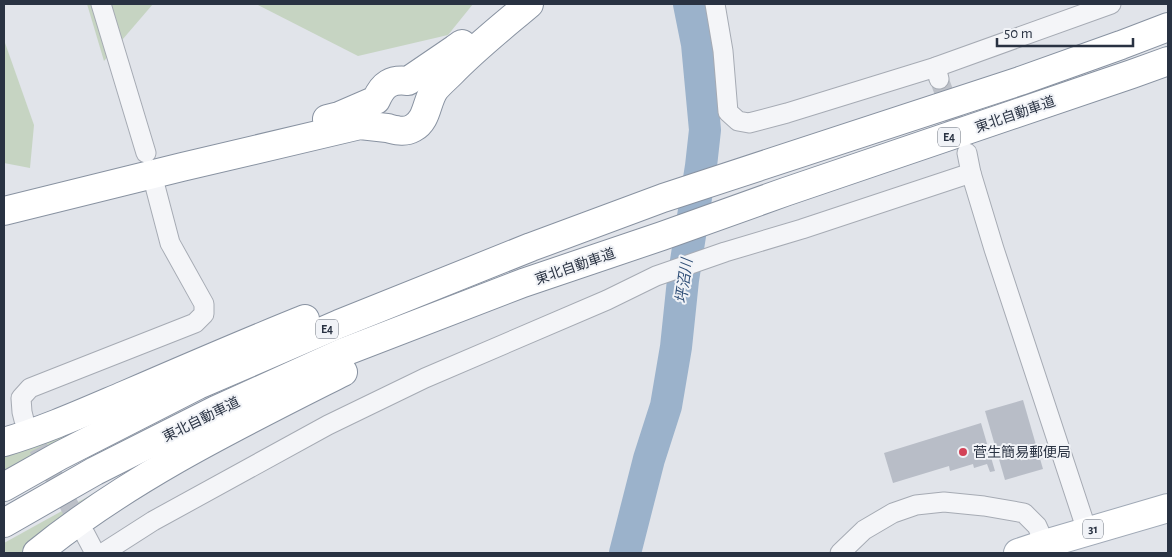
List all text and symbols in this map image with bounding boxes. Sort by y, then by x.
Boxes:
scale bar [997,15,1133,47]
text: 50 m [1004,26,1033,41]
street label: 東北自動車道 [973,93,1057,135]
road number: E4 [938,128,960,146]
street label: 東北自動車道 [533,245,617,287]
water label: 坪沼川 [673,256,695,304]
road number: E4 [316,320,338,338]
street label: 東北自動車道 [160,393,242,445]
place label: 菅生簡易郵便局 [973,445,1071,460]
marker: 菅生簡易郵便局 [957,446,969,458]
road number: 31 [1083,520,1103,538]

